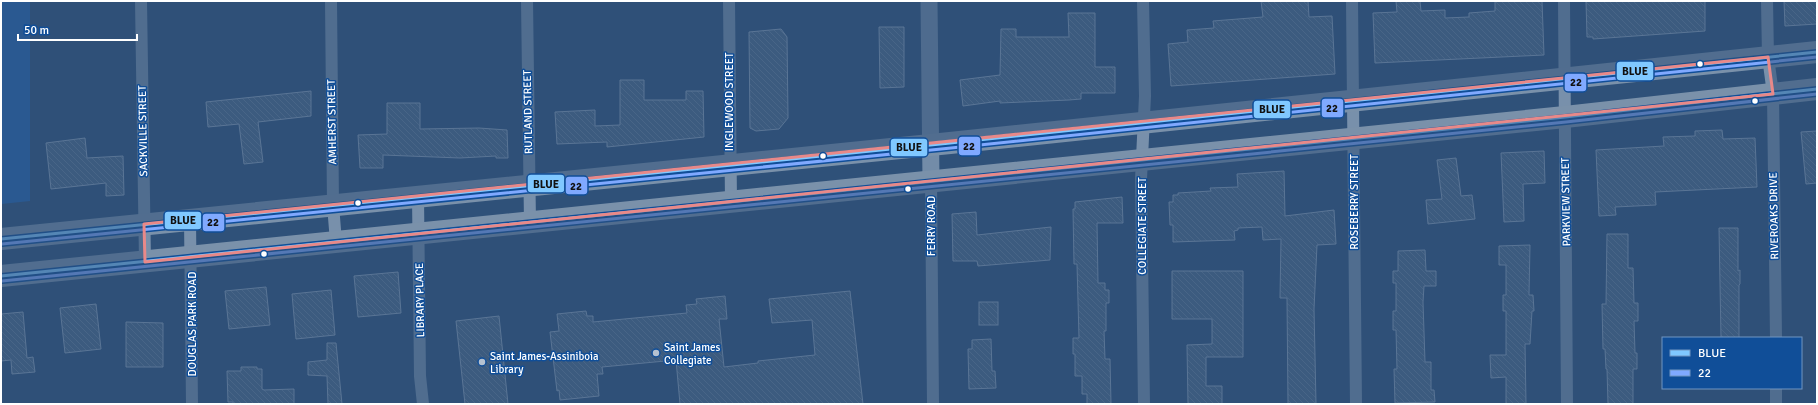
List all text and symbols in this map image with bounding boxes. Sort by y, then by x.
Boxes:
scale bar [18,16,137,42]
text: 50 m [24,23,49,38]
street label: INGLEWOOD STREET [723,52,736,151]
unlabelled marker [1695,59,1705,69]
line badge: BLUE [1616,61,1654,81]
text: BLUE [1622,65,1648,78]
street label: RUTLAND STREET [521,69,535,154]
line badge: 22 [1564,73,1587,92]
text: 22 [1570,76,1582,89]
street label: AMHERST STREET [325,79,339,165]
street label: SACKVILLE STREET [136,85,150,177]
unlabelled marker [1750,96,1760,106]
line badge: 22 [1321,98,1344,118]
line badge: BLUE [1253,100,1291,119]
text: 22 [1326,102,1338,115]
text: BLUE [1259,103,1285,116]
line badge: 22 [958,136,981,156]
line badge: BLUE [890,138,928,157]
text: 22 [963,140,975,153]
text: BLUE [896,141,922,154]
unlabelled marker [818,151,828,161]
street label: ROSEBERRY STREET [1348,154,1361,250]
street label: PARKVIEW STREET [1559,157,1573,246]
street label: RIVEROAKS DRIVE [1767,172,1781,260]
line badge: BLUE [527,174,565,193]
line badge: 22 [565,176,588,195]
street label: COLLEGIATE STREET [1136,177,1149,275]
text: BLUE [533,178,559,191]
text: 22 [570,180,582,193]
unlabelled marker [903,184,913,194]
street label: FERRY ROAD [925,196,938,256]
unlabelled marker [353,198,363,208]
line badge: BLUE [164,211,202,230]
line badge: 22 [202,213,225,232]
text: BLUE [170,214,196,227]
text: 22 [207,216,219,229]
unlabelled marker [259,249,269,259]
street label: LIBRARY PLACE [413,263,427,337]
street label: DOUGLAS PARK ROAD [186,272,199,376]
legend [1662,337,1802,389]
place label: Saint James Collegiate [664,341,720,367]
text: BLUE [1698,346,1726,361]
marker: Saint James Collegiate [651,348,661,358]
place label: Saint James-Assiniboia Library [490,350,599,376]
marker: Saint James-Assiniboia Library [477,357,487,367]
text: 22 [1698,366,1711,381]

